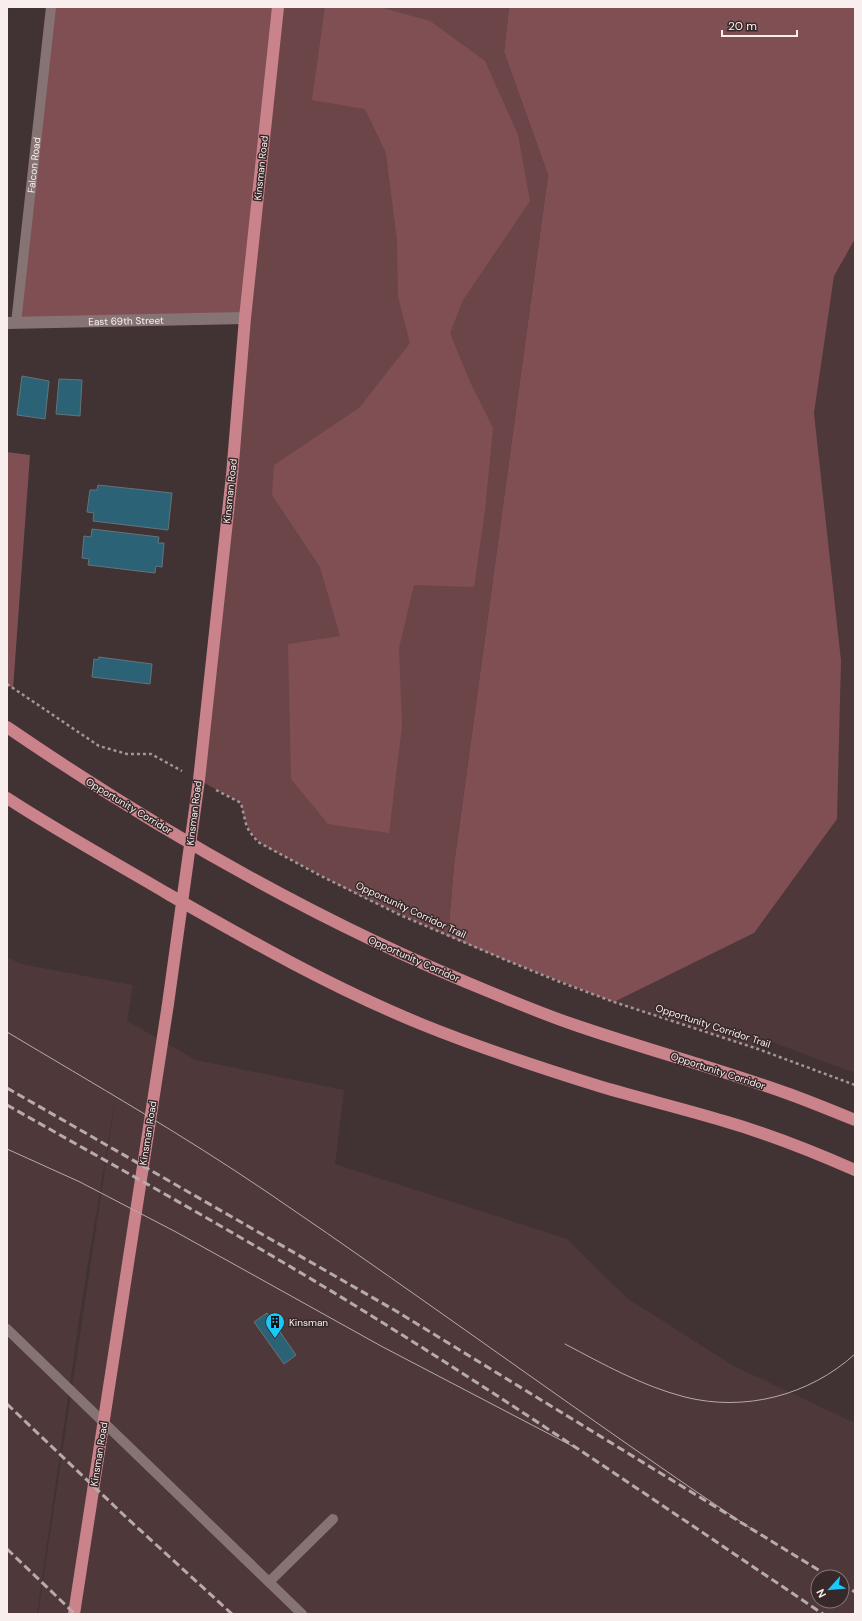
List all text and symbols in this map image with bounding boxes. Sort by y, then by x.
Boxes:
scale bar [722,12,797,38]
text: 20 m [728,18,757,34]
street label: Kinsman Road [251,135,271,201]
street label: Falcon Road [24,136,43,194]
street label: East 69th Street [88,313,164,328]
street label: Kinsman Road [220,458,240,524]
street label: Opportunity Corridor [83,775,175,837]
street label: Kinsman Road [184,780,204,846]
street label: Opportunity Corridor Trail [354,879,468,941]
street label: Opportunity Corridor [366,933,462,985]
street label: Opportunity Corridor Trail [654,1001,772,1051]
street label: Opportunity Corridor [669,1050,767,1093]
street label: Kinsman Road [136,1100,160,1166]
building icon: Kinsman [264,1311,286,1339]
place label: Kinsman [289,1316,328,1329]
street label: Kinsman Road [87,1421,111,1487]
north arrow [810,1569,850,1609]
text: N [813,1587,829,1600]

